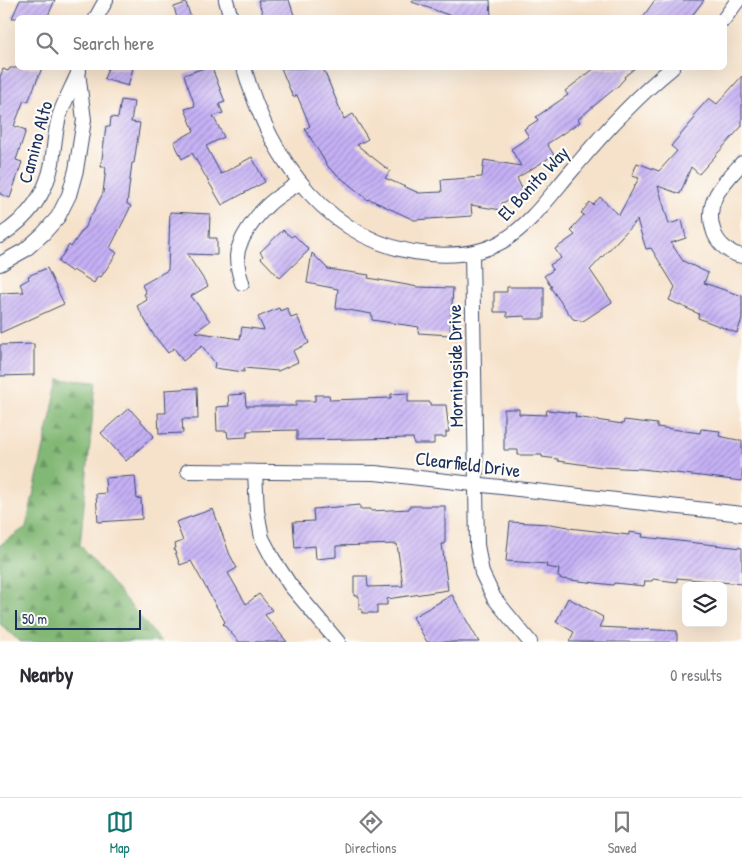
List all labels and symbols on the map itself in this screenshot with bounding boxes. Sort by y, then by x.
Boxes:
street label: Camino Alto [12,98,59,186]
street label: El Bonito Way [492,140,574,226]
street label: Morningside Drive [441,304,469,428]
street label: Clearfield Drive [414,445,522,483]
scale bar [15,607,141,630]

